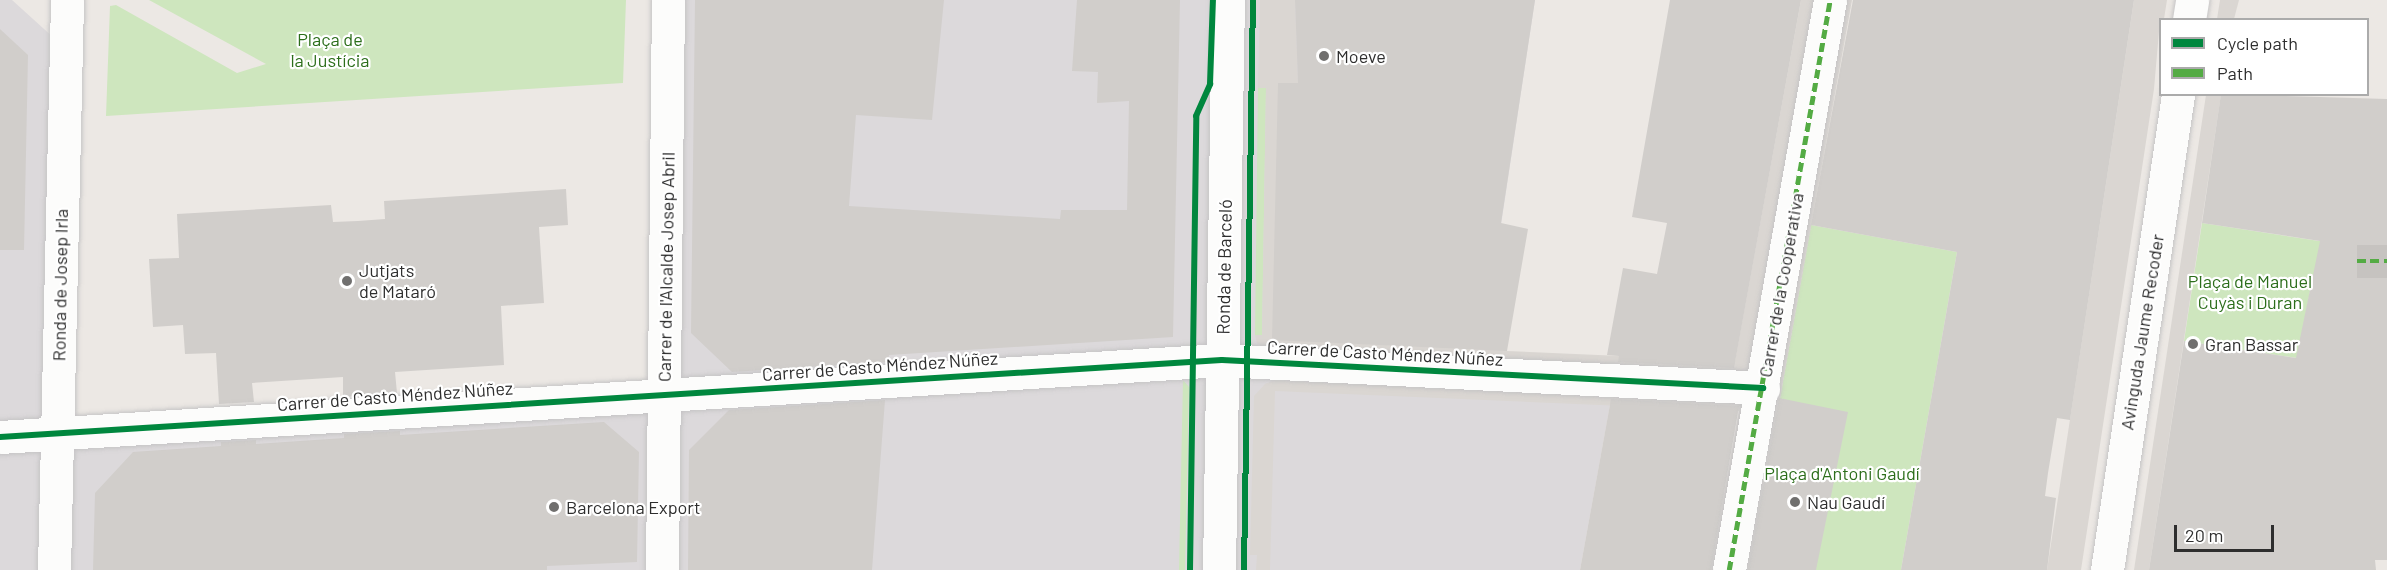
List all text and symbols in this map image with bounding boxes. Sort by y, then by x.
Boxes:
legend [2159,18,2369,96]
park label: Plaça de la Justícia [290,29,370,72]
text: Cycle path [2217,32,2298,54]
place label: Moeve [1336,45,1386,67]
marker: Moeve [1317,49,1331,63]
text: Path [2217,62,2253,84]
street label: Carrer de l'Alcalde Josep Abril [653,152,679,382]
street label: Carrer de la Cooperativa [1754,191,1808,379]
street label: Ronda de Barceló [1212,199,1236,335]
street label: Ronda de Josep Irla [48,209,72,361]
street label: Avinguda Jaume Recoder [2116,233,2168,431]
place label: Jutjats de Mataró [359,260,436,302]
park label: Plaça de Manuel Cuyàs i Duran [2188,271,2312,314]
marker: Jutjats de Mataró [340,274,354,288]
place label: Gran Bassar [2205,333,2298,355]
street label: Carrer de Casto Méndez Núñez [1266,336,1504,370]
marker: Gran Bassar [2186,337,2200,351]
street label: Carrer de Casto Méndez Núñez [761,347,999,385]
street label: Carrer de Casto Méndez Núñez [276,377,514,415]
park label: Plaça d'Antoni Gaudí [1764,462,1920,484]
place label: Nau Gaudí [1807,491,1885,513]
marker: Nau Gaudí [1788,495,1802,509]
place label: Barcelona Export [566,496,701,518]
marker: Barcelona Export [547,500,561,514]
scale bar [2177,513,2278,551]
text: 20 m [2185,524,2223,546]

